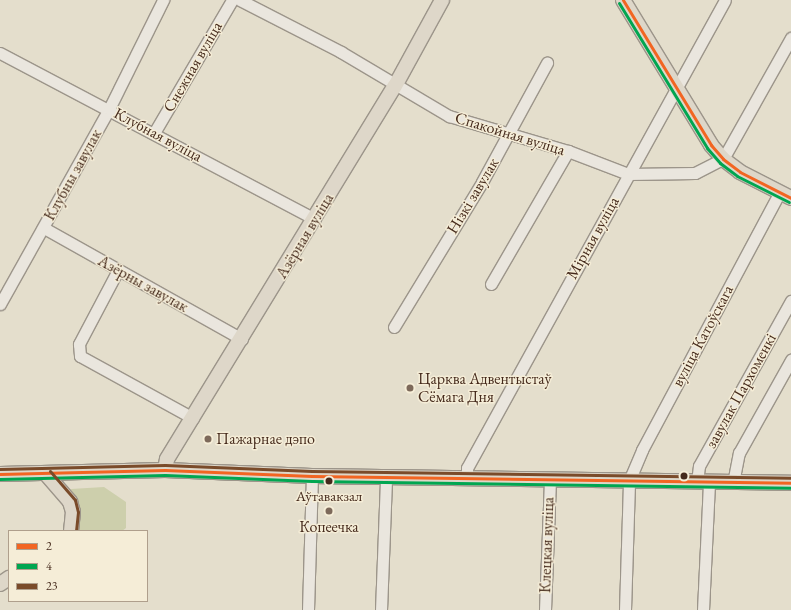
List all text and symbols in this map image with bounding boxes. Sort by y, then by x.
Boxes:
street label: Снежная вуліца [159,18,227,116]
street label: Клубная вуліца [111,104,205,166]
street label: Спакойная вуліца [453,108,567,160]
street label: Клубны завулак [40,126,106,224]
street label: Нізкі завулак [443,155,503,237]
street label: Азёрная вуліца [272,190,338,282]
street label: Мірная вуліца [563,194,623,282]
street label: Азёрны завулак [94,251,192,317]
street label: вуліца Катоўскага [668,282,738,390]
street label: завулак Пархоменкі [701,330,781,452]
place label: Царква Адвентыстаў Сёмага Дня [418,369,551,407]
marker: Царква Адвентыстаў Сёмага Дня [405,383,415,393]
place label: Пажарнае дэпо [216,429,315,449]
marker: Пажарнае дэпо [203,434,213,444]
unlabelled marker [679,471,689,481]
marker: Аўтавакзал [324,476,334,486]
place label: Аўтавакзал [296,487,362,505]
street label: Клецкая вуліца [536,497,558,593]
marker: Копеечка [324,506,334,516]
place label: Копеечка [299,517,359,537]
legend [8,530,148,602]
text: 2 [46,538,52,554]
text: 4 [46,558,52,574]
text: 23 [46,578,58,594]

